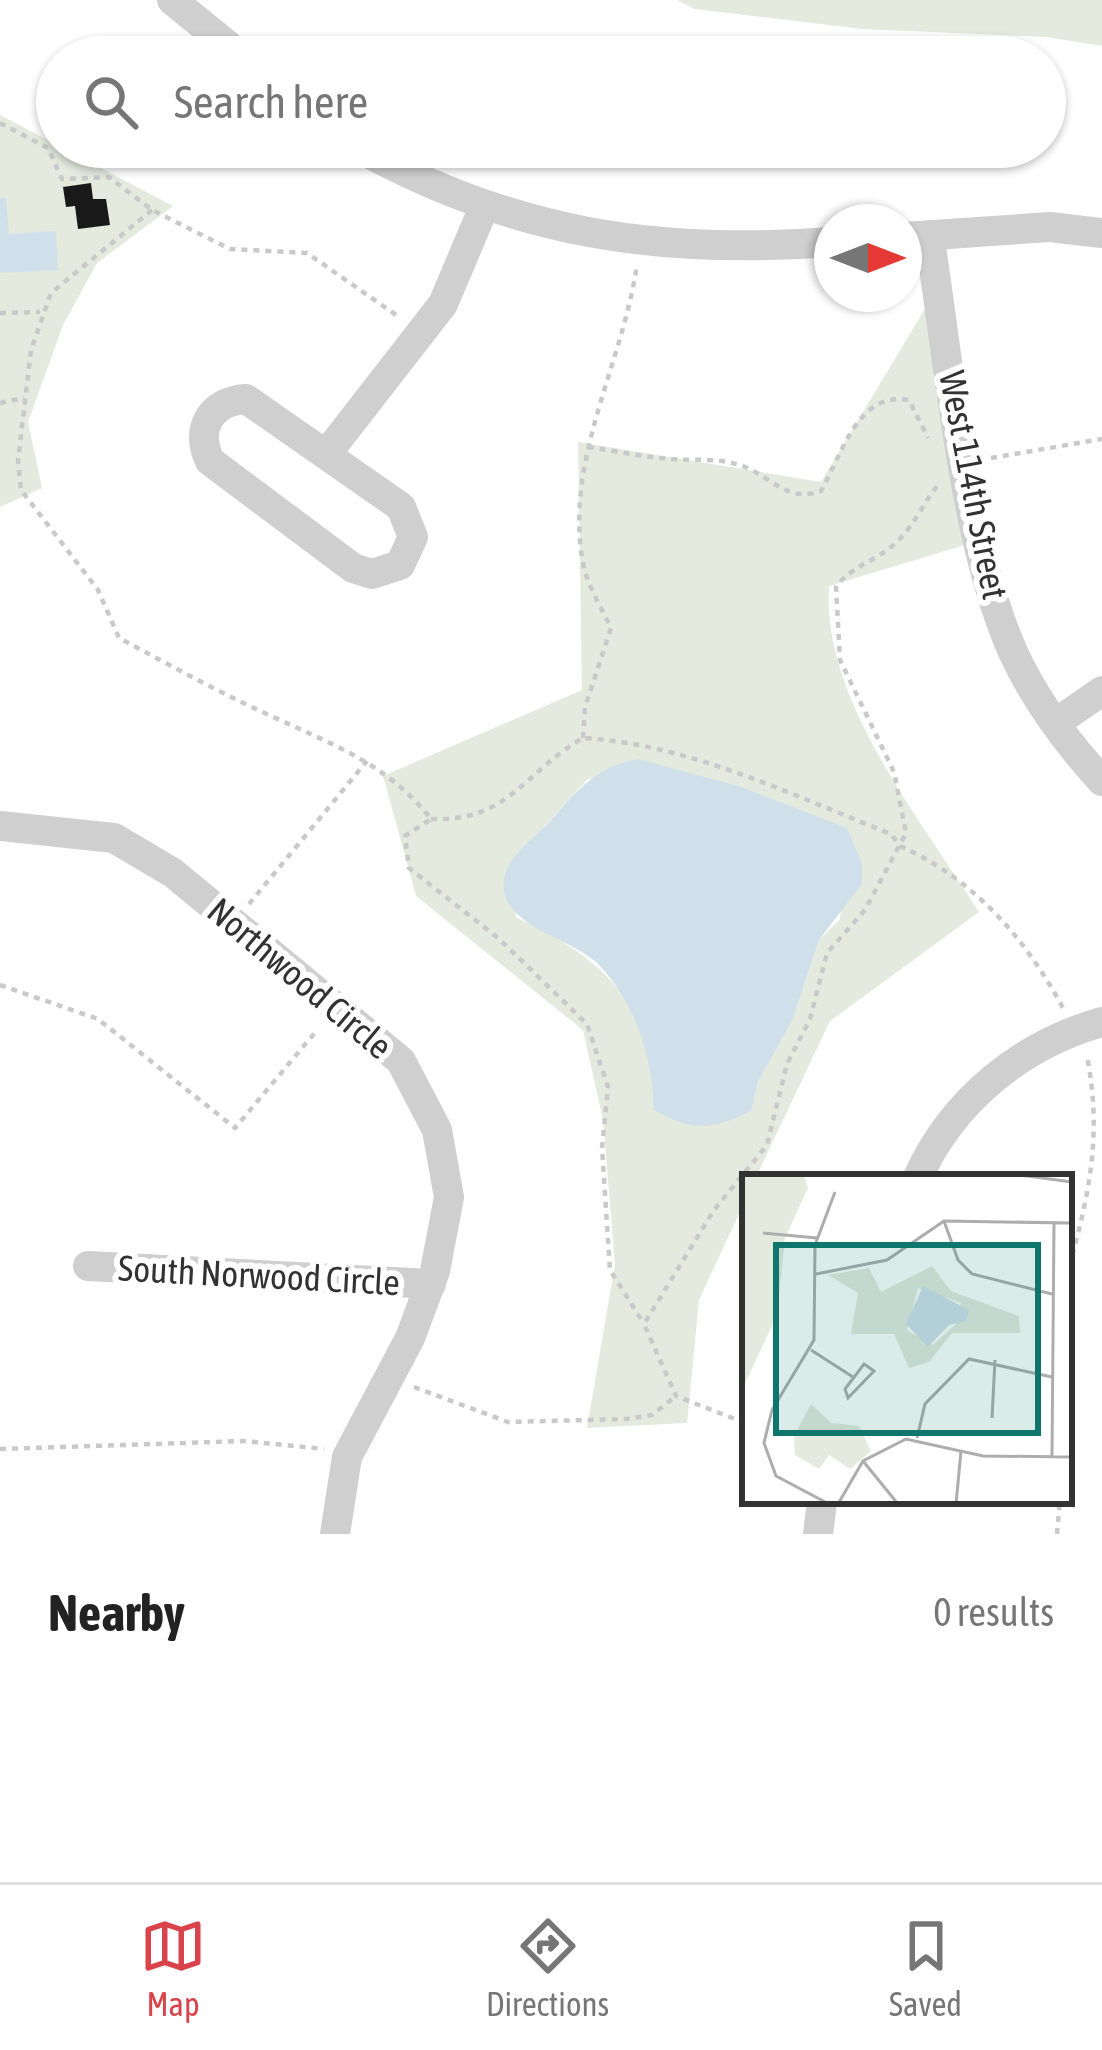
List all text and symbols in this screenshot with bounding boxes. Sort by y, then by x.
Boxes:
search box [36,36,1066,168]
icon: search [78,69,144,135]
text: Search here [174,76,368,128]
north arrow [814,204,922,312]
street label: West 114th Street [931,367,1017,603]
street label: Northwood Circle [199,889,401,1067]
inset map [742,1174,1072,1504]
street label: South Norwood Circle [117,1247,401,1303]
text: Nearby [48,1583,185,1642]
text: 0 results [933,1590,1054,1634]
tab: Map [140,1913,206,2023]
tab: Directions [486,1913,609,2023]
tab: Saved [889,1913,962,2023]

